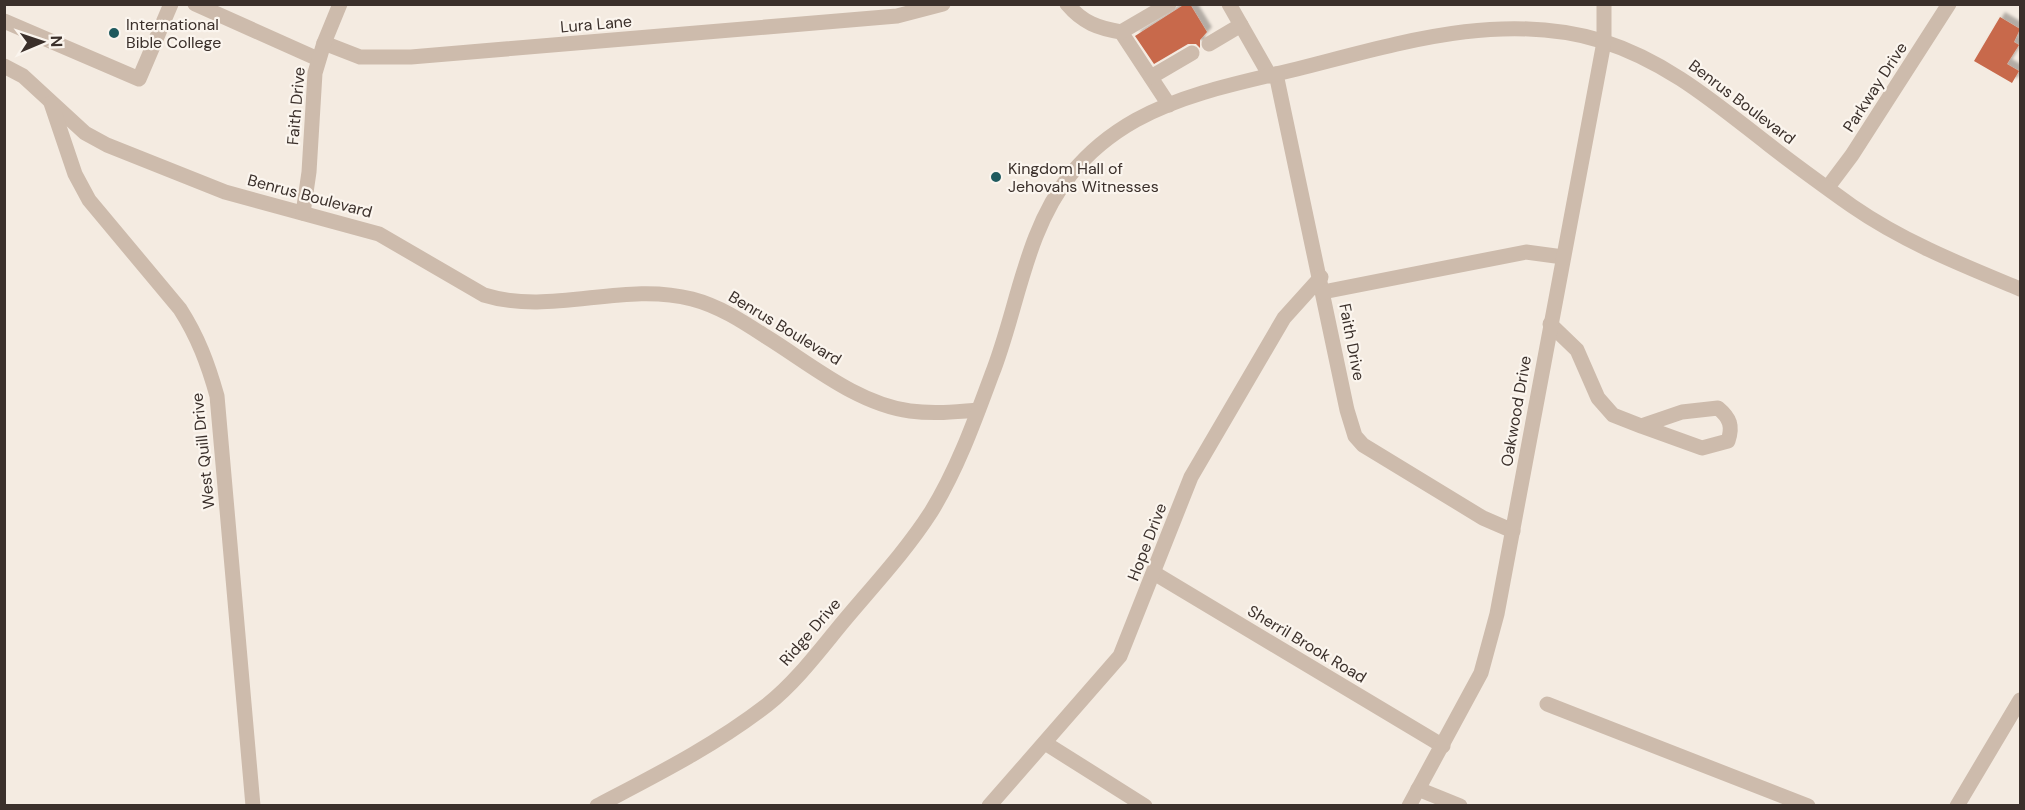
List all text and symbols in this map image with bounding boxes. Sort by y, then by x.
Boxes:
street label: Lura Lane [559,10,633,38]
north arrow [12,12,72,72]
place label: International Bible College [126,14,221,53]
marker: International Bible College [107,26,121,40]
text: N [46,35,67,48]
street label: Parkway Drive [1838,38,1912,136]
street label: Benrus Boulevard [1684,55,1800,149]
street label: Faith Drive [282,66,310,146]
place label: Kingdom Hall of Jehovahs Witnesses [1008,158,1159,197]
street label: Benrus Boulevard [245,169,375,223]
marker: Kingdom Hall of Jehovahs Witnesses [989,170,1003,184]
street label: Benrus Boulevard [725,286,845,370]
street label: Faith Drive [1334,302,1370,382]
street label: Oakwood Drive [1496,354,1536,468]
street label: West Quill Drive [186,392,220,510]
street label: Hope Drive [1123,500,1171,584]
street label: Ridge Drive [775,594,845,670]
street label: Sherril Brook Road [1244,600,1370,688]

